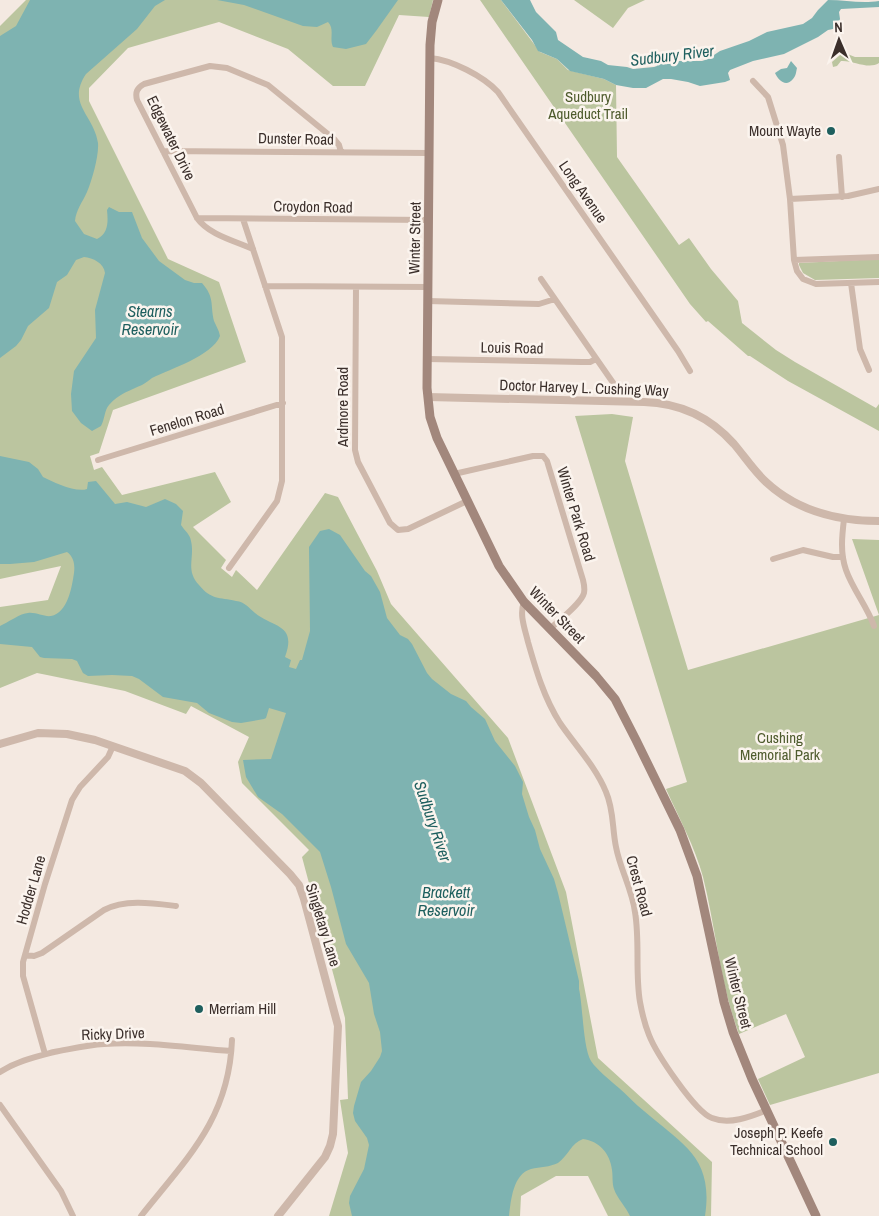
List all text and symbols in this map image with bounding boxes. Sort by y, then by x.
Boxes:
north arrow [814,15,864,65]
text: N [834,18,843,36]
water label: Sudbury River [629,39,716,71]
park label: Sudbury Aqueduct Trail [547,86,628,124]
street label: Edgewater Drive [142,92,201,184]
place label: Mount Wayte [749,120,821,141]
marker: Mount Wayte [825,125,837,137]
street label: Dunster Road [258,127,334,150]
street label: Long Avenue [554,156,613,227]
street label: Croydon Road [273,195,353,218]
street label: Winter Street [403,201,426,274]
water label: Stearns Reservoir [122,300,179,340]
street label: Louis Road [480,336,544,359]
street label: Ardmore Road [332,367,353,448]
street label: Doctor Harvey L. Cushing Way [499,374,670,401]
street label: Fenelon Road [147,398,227,441]
street label: Winter Park Road [552,464,601,564]
street label: Winter Street [525,581,590,648]
park label: Cushing Memorial Park [740,727,821,765]
water label: Sudbury River [409,778,457,865]
street label: Hodder Lane [11,853,50,927]
street label: Crest Road [621,853,658,919]
street label: Singletary Lane [301,881,346,969]
water label: Brackett Reservoir [418,881,475,921]
street label: Winter Street [720,955,758,1031]
place label: Merriam Hill [209,998,276,1019]
marker: Merriam Hill [193,1003,205,1015]
street label: Ricky Drive [81,1022,145,1045]
place label: Joseph P. Keefe Technical School [730,1122,823,1160]
marker: Joseph P. Keefe Technical School [827,1136,839,1148]

